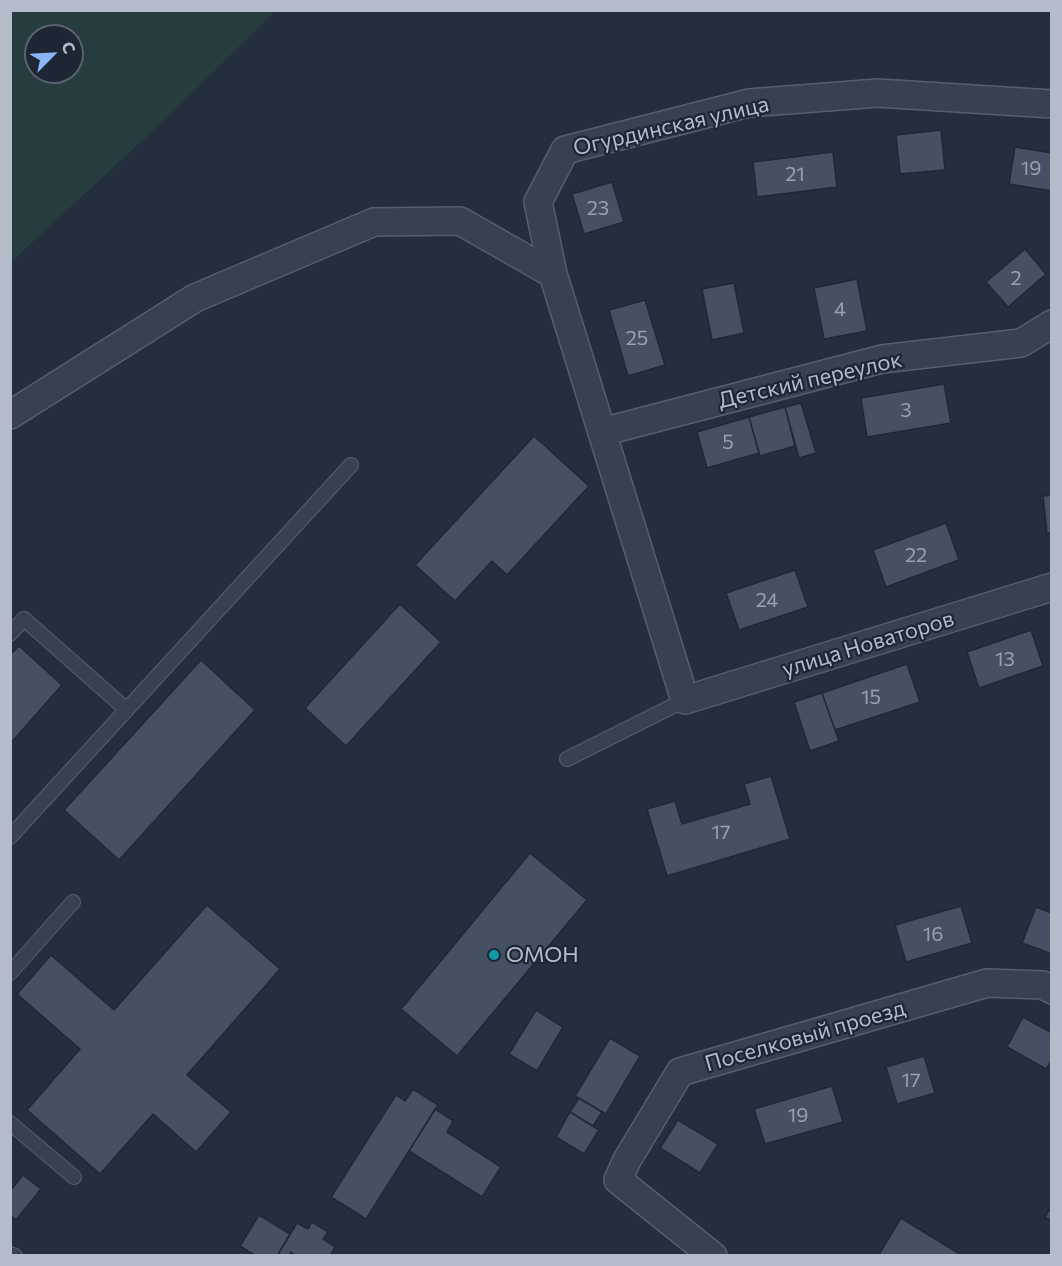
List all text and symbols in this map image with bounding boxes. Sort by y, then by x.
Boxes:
north arrow [24,24,84,84]
text: С [58,38,80,56]
street label: Огурдинская улица [571,91,771,161]
house number: 19 [1021,156,1041,180]
house number: 21 [785,162,805,186]
house number: 23 [587,196,609,220]
house number: 2 [1010,266,1022,290]
house number: 4 [834,297,846,321]
house number: 25 [626,326,648,350]
street label: Детский переулок [716,346,904,414]
house number: 3 [900,398,912,422]
house number: 5 [722,430,734,454]
house number: 22 [905,543,927,567]
house number: 24 [756,588,778,612]
street label: улица Новаторов [779,605,957,683]
house number: 13 [995,647,1015,671]
house number: 15 [861,685,881,709]
house number: 17 [711,820,731,844]
house number: 16 [923,922,943,946]
place label: ОМОН [506,942,579,968]
marker: ОМОН [487,948,501,962]
street label: Поселковый проезд [702,995,908,1077]
house number: 17 [901,1068,921,1092]
house number: 19 [788,1103,808,1127]

